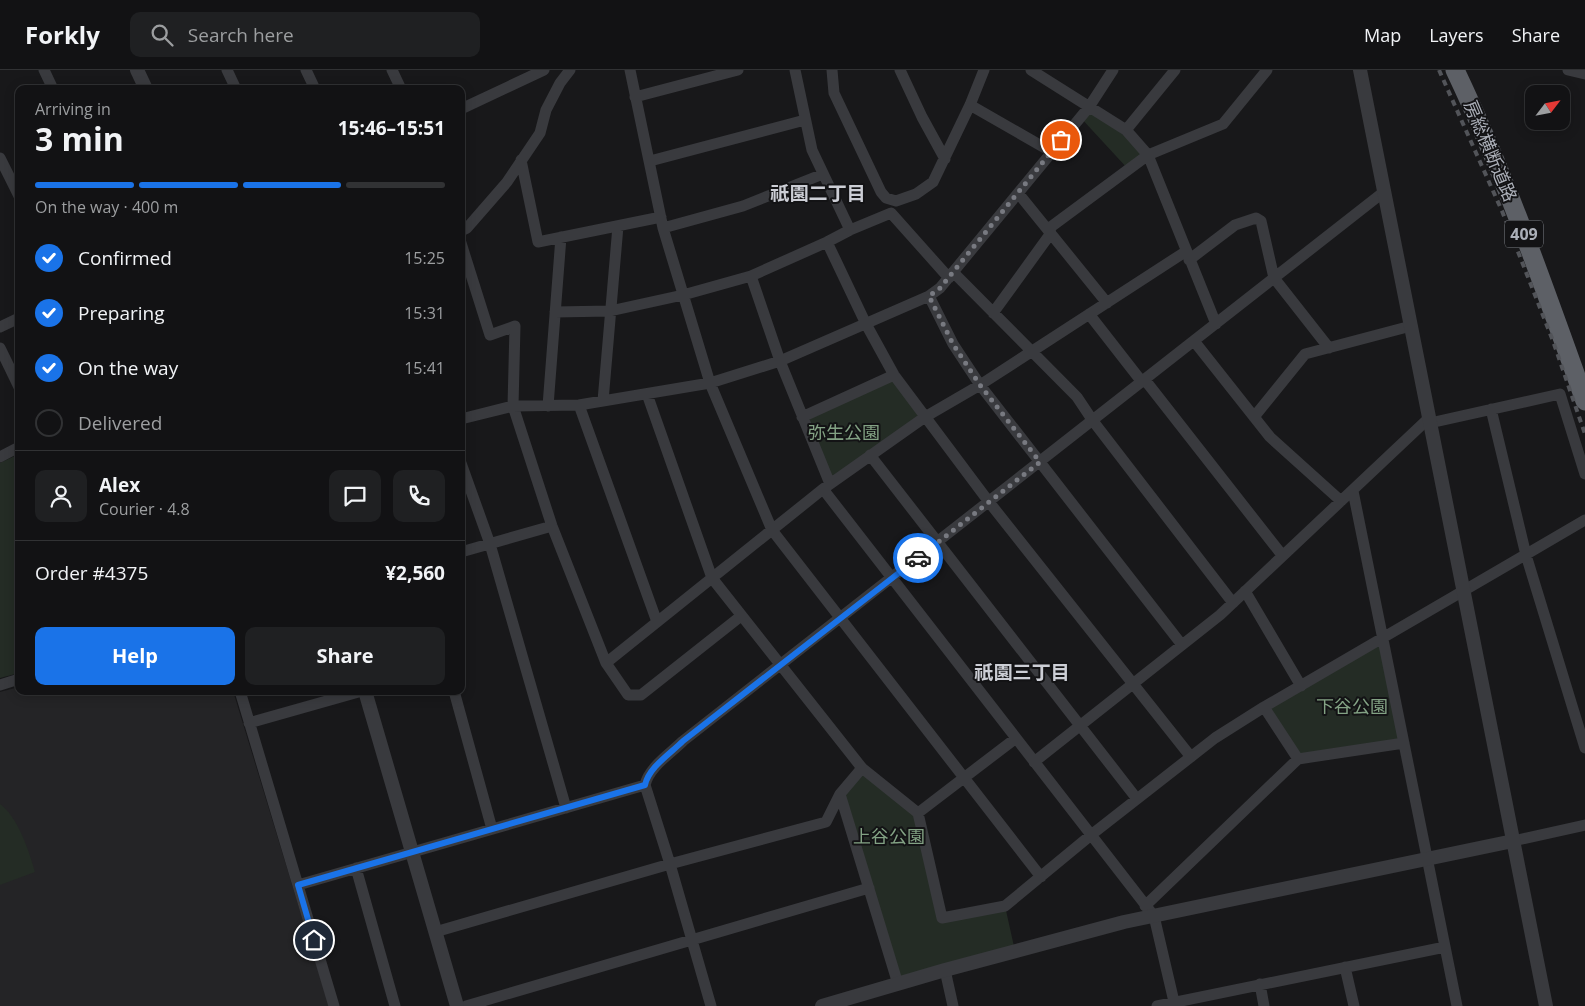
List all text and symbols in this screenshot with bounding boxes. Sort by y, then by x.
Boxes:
search box [130,12,480,57]
text: Forkly [25,18,100,51]
icon: search [148,21,176,49]
text: Search here [188,22,294,48]
text: Map [1364,23,1401,47]
text: Layers [1429,23,1484,47]
text: Share [1512,23,1560,47]
north arrow [1525,85,1570,130]
map controls [1525,85,1570,130]
street label: 房総横断道路 [1459,96,1523,205]
text: Arriving in [35,98,111,120]
text: 15:46–15:51 [338,115,445,141]
text: 3 min [35,117,124,160]
pin [1040,119,1082,161]
icon: bag [1047,126,1075,154]
district label: 祇園二丁目 [770,180,866,206]
text: On the way · 400 m [35,196,178,218]
road number: 409 [1505,220,1543,248]
icon: check [35,244,63,272]
text: Confirmed [78,245,172,271]
text: 15:25 [404,247,445,269]
icon: check [35,299,63,327]
text: Preparing [78,300,165,326]
text: 15:31 [404,302,445,324]
icon: check [35,354,63,382]
text: On the way [78,355,178,381]
text: 15:41 [404,357,445,379]
text: Delivered [78,410,162,436]
park label: 弥生公園 [808,420,880,444]
button: person [35,470,87,522]
button: chat [329,470,381,522]
button: phone [393,470,445,522]
text: Alex [99,472,140,498]
text: Courier · 4.8 [99,498,190,520]
courier [893,533,943,583]
icon: car [904,544,932,572]
text: Order #4375 [35,560,148,586]
text: ¥2,560 [385,560,445,586]
button: Help [35,627,235,685]
button: Share [245,627,445,685]
district label: 祇園三丁目 [974,659,1070,685]
park label: 下谷公園 [1316,694,1388,718]
park label: 上谷公園 [853,824,925,848]
pin [293,919,335,961]
icon: home [300,926,328,954]

